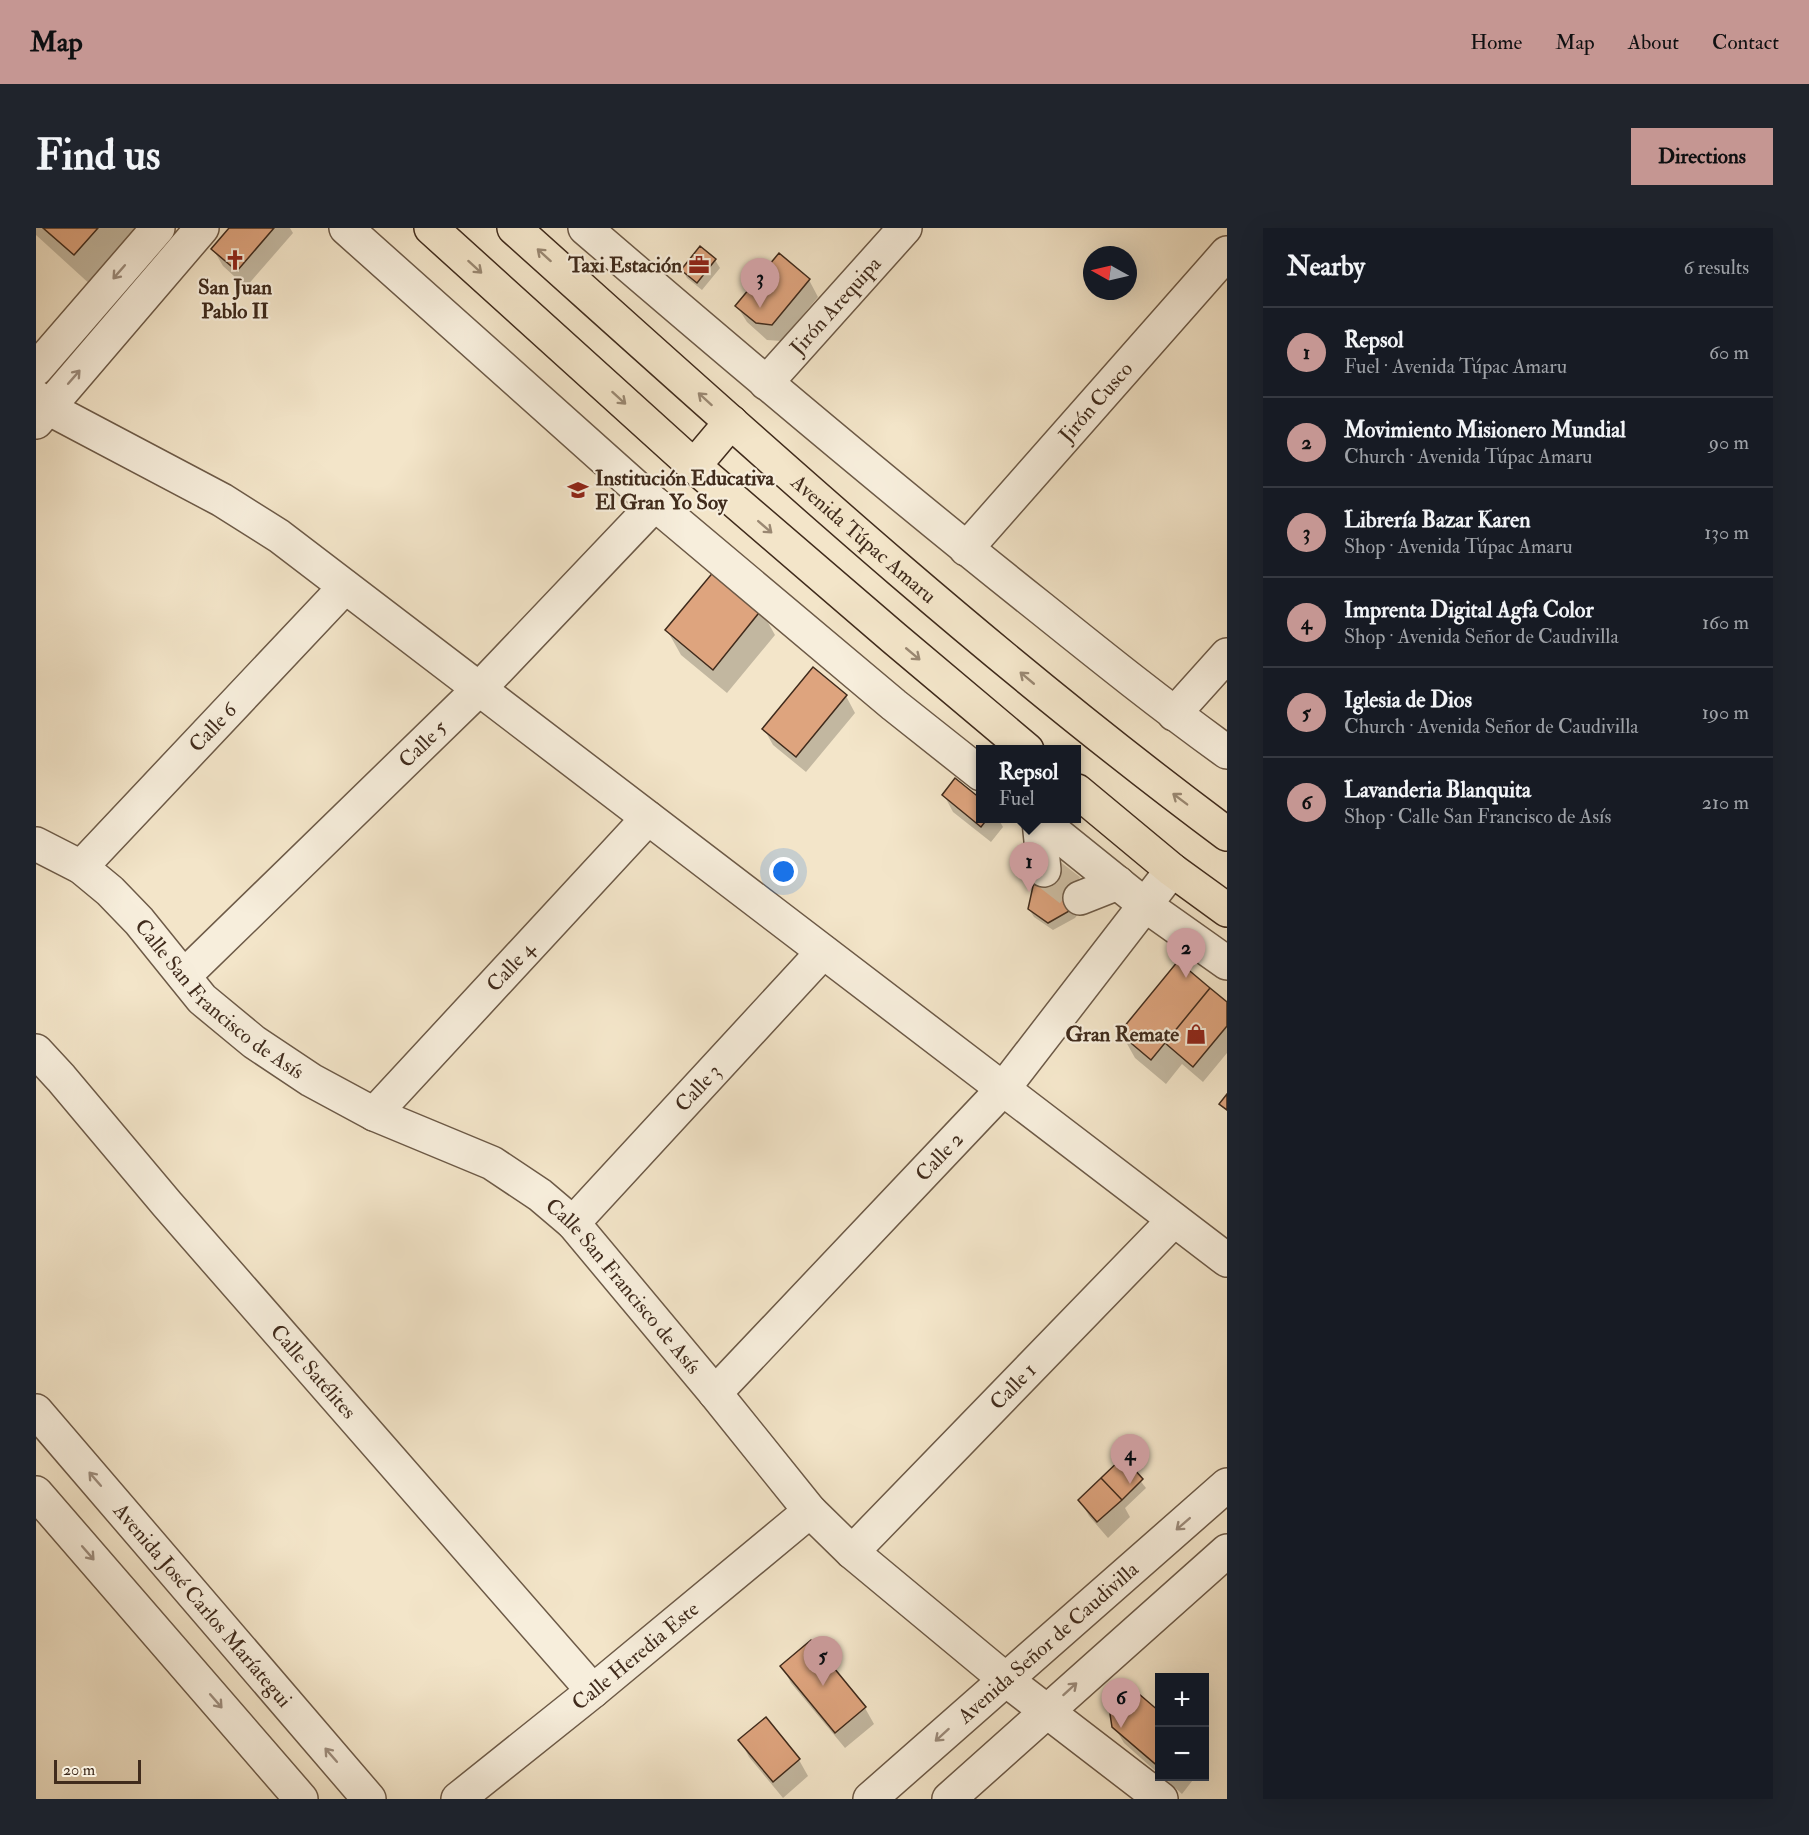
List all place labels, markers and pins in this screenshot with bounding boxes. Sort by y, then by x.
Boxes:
church icon: San Juan Pablo II [223,248,247,272]
place label: Taxi Estación [567,252,682,279]
office icon: Taxi Estación [687,253,711,277]
pin: 3 [740,259,780,308]
place label: San Juan Pablo II [198,274,272,325]
place label: Institución Educativa El Gran Yo Soy [595,465,775,516]
school or university icon: Institución Educativa El Gran Yo Soy [566,478,590,502]
pin: 1 [1010,842,1048,892]
pin: 2 [1166,928,1206,978]
place label: Gran Remate [1065,1021,1179,1048]
shop icon: Gran Remate [1184,1022,1208,1046]
pin: 4 [1110,1434,1150,1484]
pin: 5 [804,1636,842,1686]
pin: 6 [1102,1678,1140,1728]

